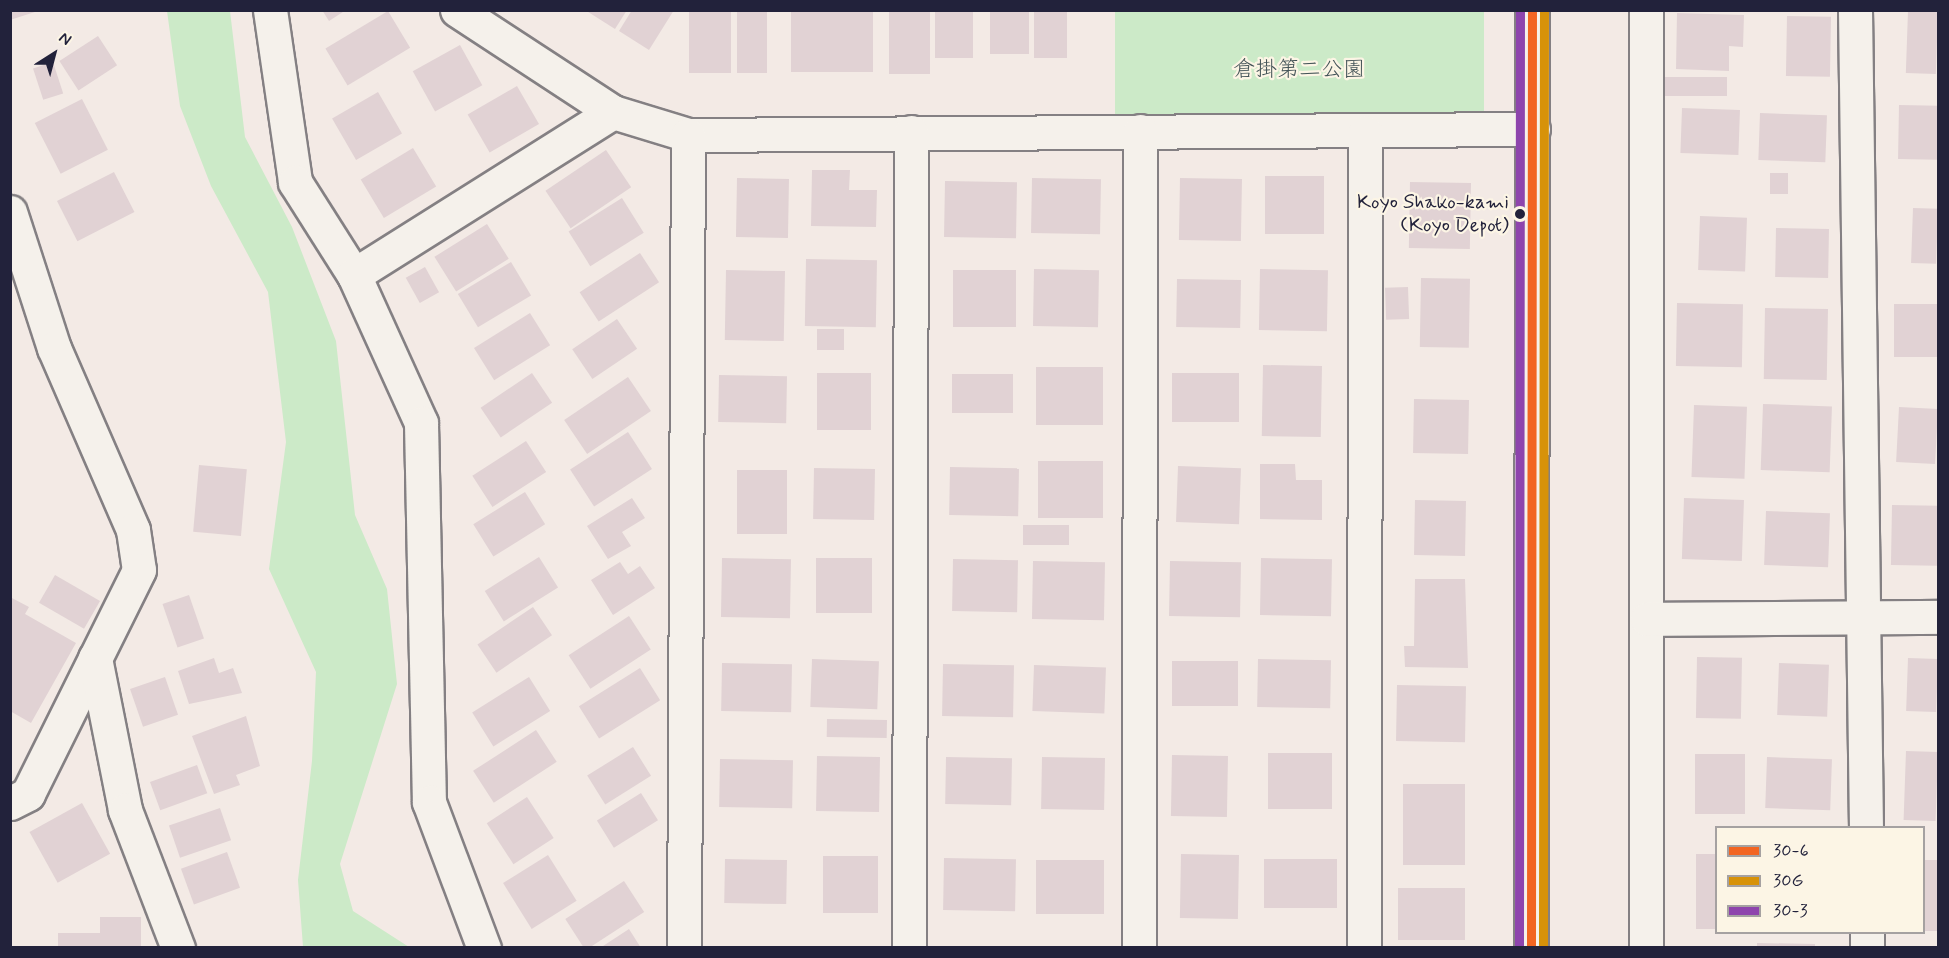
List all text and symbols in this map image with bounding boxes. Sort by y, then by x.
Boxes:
north arrow [24,24,84,84]
text: N [54,27,75,51]
park label: 倉掛第二公園 [1233,58,1365,84]
place label: Koyo Shako-kami (Koyo Depot) [1360,190,1509,237]
marker: Koyo Shako-kami (Koyo Depot) [1514,208,1526,220]
legend [1715,826,1925,934]
text: 30-6 [1773,839,1809,863]
text: 30G [1773,869,1803,893]
text: 30-3 [1773,899,1808,923]

